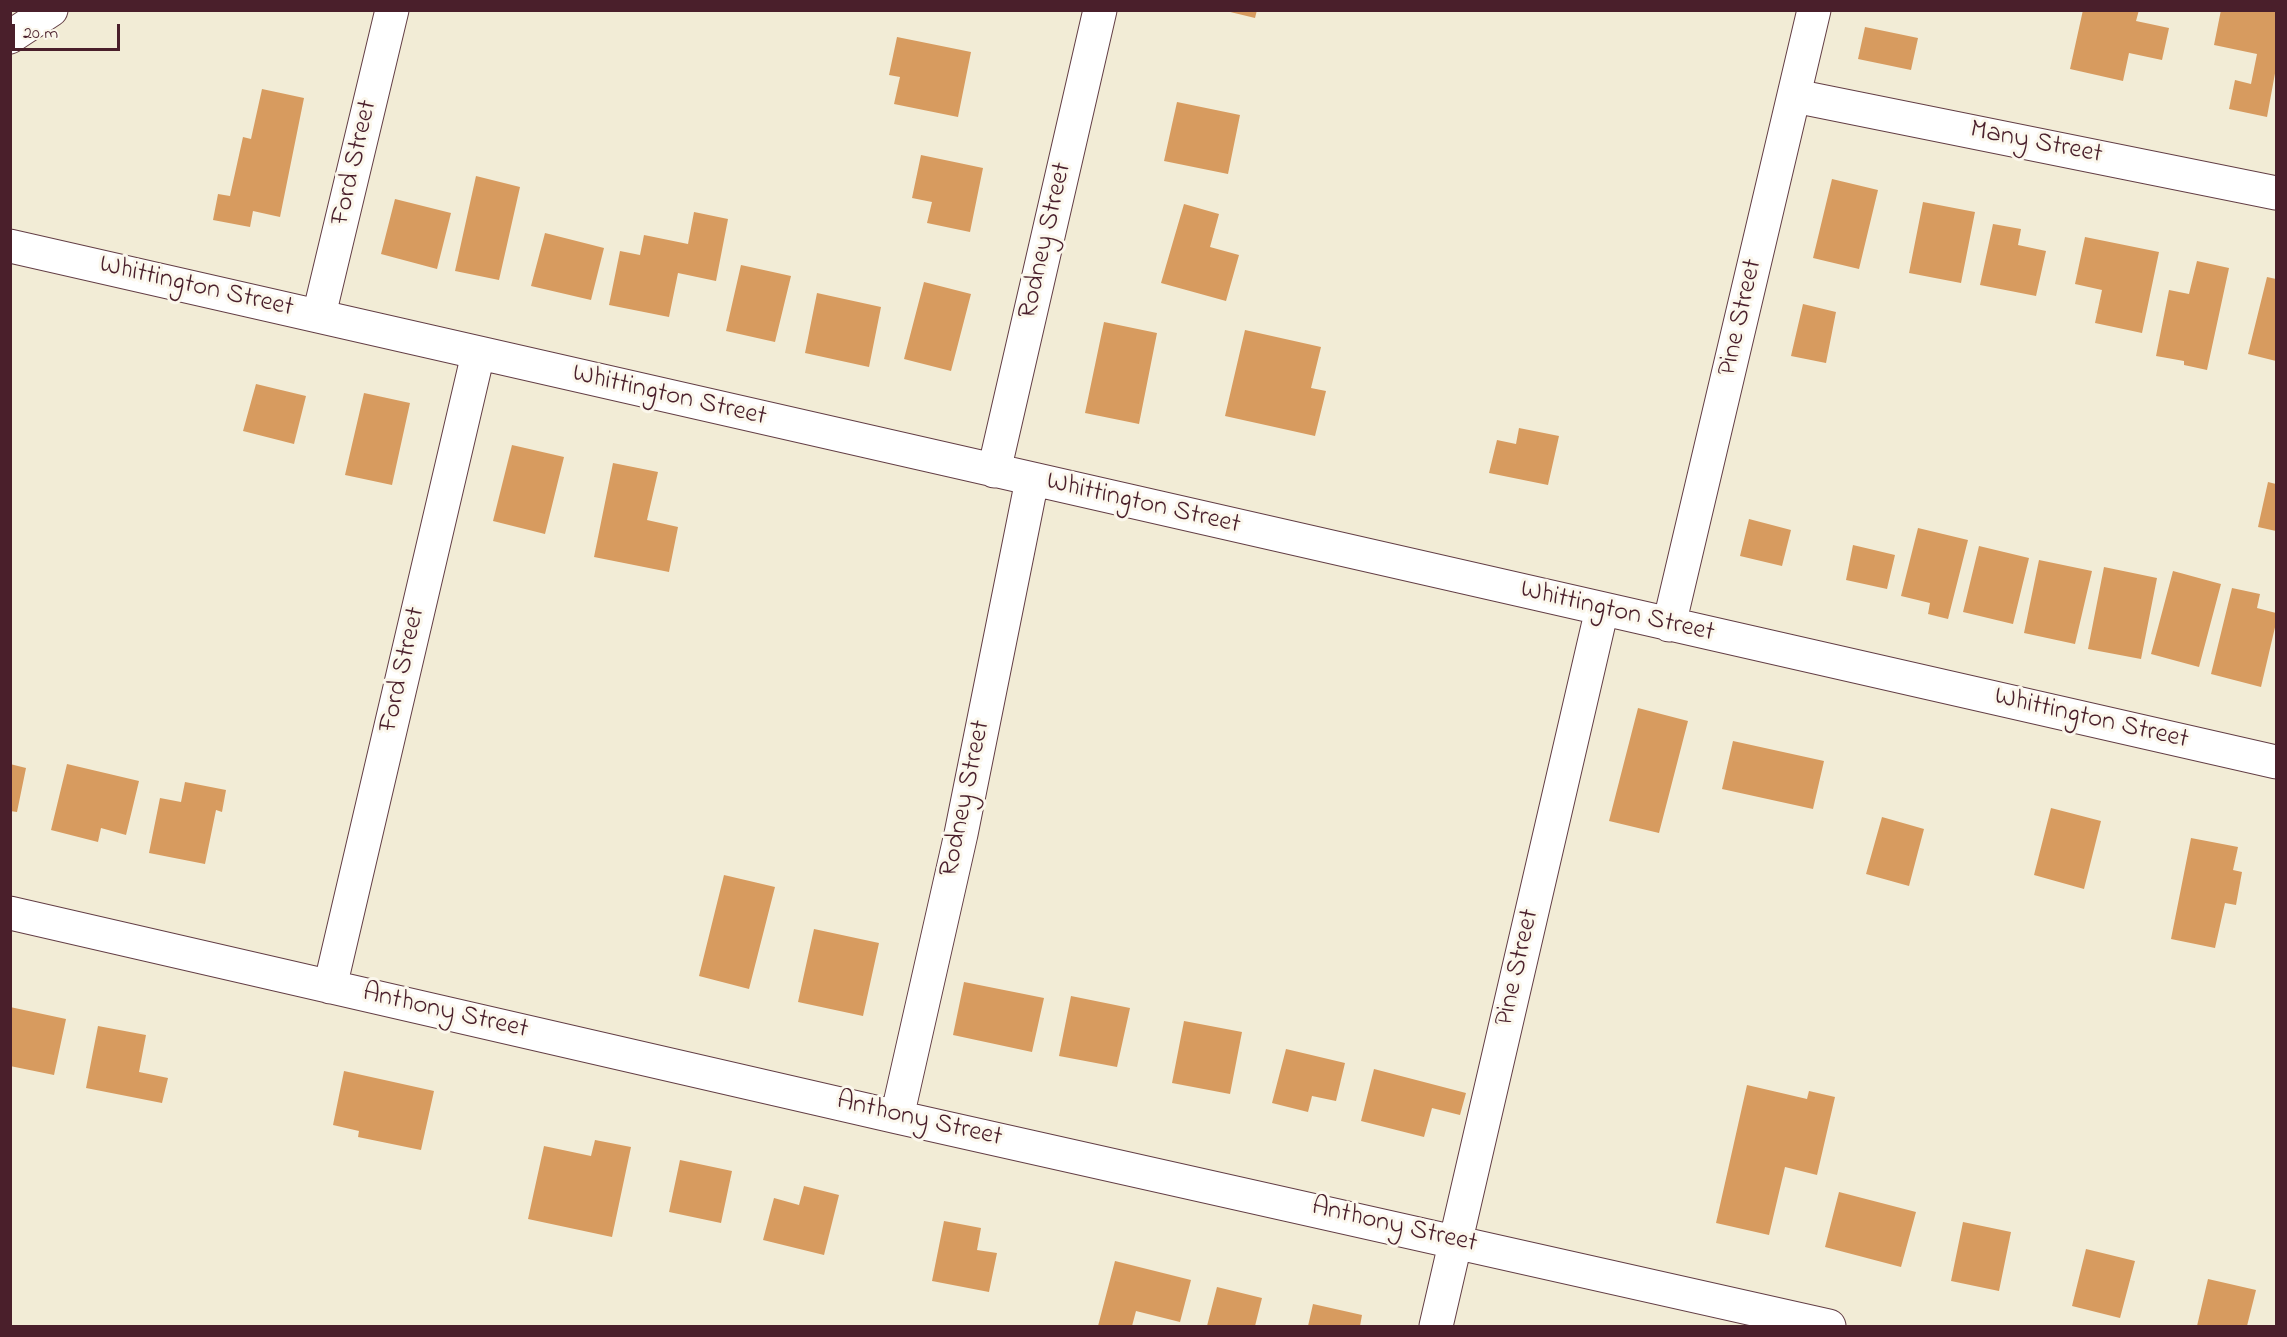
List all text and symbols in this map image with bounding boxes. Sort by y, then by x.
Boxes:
scale bar [15,12,123,50]
text: 20 m [23,21,58,47]
street label: Ford Street [326,97,386,229]
street label: Many Street [1967,115,2105,173]
street label: Rodney Street [1013,160,1081,322]
street label: Whittington Street [96,250,296,326]
street label: Pine Street [1713,256,1771,380]
street label: Whittington Street [569,359,769,435]
street label: Whittington Street [1043,467,1243,543]
street label: Whittington Street [1517,575,1717,651]
street label: Ford Street [374,604,434,736]
street label: Whittington Street [1991,682,2191,758]
street label: Rodney Street [935,718,999,880]
street label: Pine Street [1490,906,1548,1030]
street label: Anthony Street [359,978,531,1048]
street label: Anthony Street [833,1086,1005,1156]
street label: Anthony Street [1308,1192,1480,1262]

